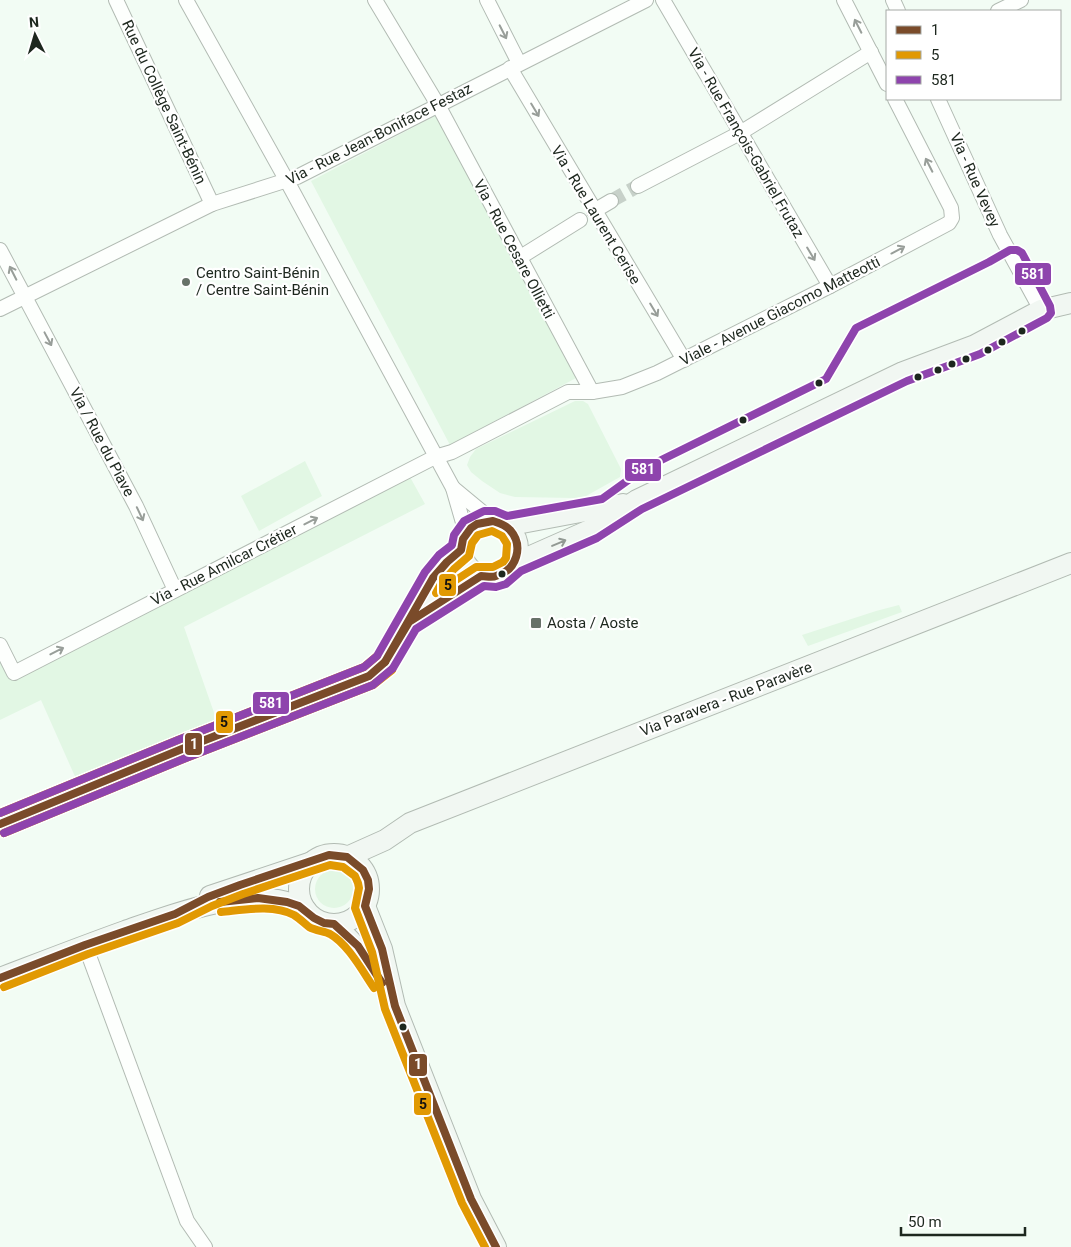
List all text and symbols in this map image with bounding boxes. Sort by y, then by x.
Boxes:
north arrow [10,10,60,60]
legend [886,10,1061,100]
text: N [28,14,39,30]
street label: Rue du Collège Saint-Bénin [118,17,210,187]
one-way arrow [853,19,862,34]
text: 1 [931,21,939,39]
one-way arrow [498,24,508,39]
street label: Via - Rue François-Gabriel Frutaz [684,45,808,241]
text: 5 [931,46,939,64]
text: 581 [931,71,956,89]
street label: Via - Rue Jean-Boniface Festaz [283,79,475,189]
one-way arrow [530,103,540,117]
street label: Via - Rue Vevey [946,130,1004,230]
street label: Via - Rue Laurent Cerise [547,142,645,288]
one-way arrow [924,157,934,172]
street label: Via - Rue Cesare Ollietti [470,176,558,322]
one-way arrow [890,245,905,254]
one-way arrow [807,246,817,260]
street label: Viale - Avenue Giacomo Matteotti [677,253,883,369]
line badge: 581 [1014,262,1052,286]
place label: Centro Saint-Bénin / Centre Saint-Bénin [196,264,329,299]
one-way arrow [8,266,17,281]
text: 581 [1021,266,1045,282]
marker: Centro Saint-Bénin / Centre Saint-Bénin [180,276,192,288]
one-way arrow [649,303,659,317]
unlabelled marker [1017,326,1027,336]
one-way arrow [43,332,53,346]
unlabelled marker [997,337,1007,347]
unlabelled marker [983,345,993,355]
unlabelled marker [961,354,971,364]
unlabelled marker [947,359,957,369]
unlabelled marker [933,365,943,375]
unlabelled marker [913,372,923,382]
unlabelled marker [814,378,824,388]
street label: Via / Rue du Piave [66,384,138,500]
unlabelled marker [738,415,748,425]
line badge: 581 [624,458,662,482]
text: 581 [631,461,655,477]
one-way arrow [135,506,145,521]
one-way arrow [303,516,318,526]
street label: Via - Rue Amilcar Crétier [148,520,300,610]
one-way arrow [551,538,566,547]
unlabelled marker [497,569,507,579]
line badge: 5 [438,573,457,597]
text: 5 [444,577,452,593]
place label: Aosta / Aoste [547,614,639,632]
marker: Aosta / Aoste [529,616,543,630]
one-way arrow [49,646,64,655]
street label: Via Paravera - Rue Paravère [637,658,815,740]
line badge: 581 [252,691,290,715]
text: 581 [259,695,283,711]
line badge: 5 [215,710,234,734]
text: 5 [220,714,228,730]
line badge: 1 [184,732,203,756]
text: 1 [190,736,198,752]
unlabelled marker [398,1022,408,1032]
line badge: 1 [408,1053,428,1077]
text: 1 [414,1056,422,1072]
line badge: 5 [413,1092,432,1116]
text: 5 [419,1096,427,1112]
scale bar [901,1204,1025,1236]
text: 50 m [908,1213,942,1231]

